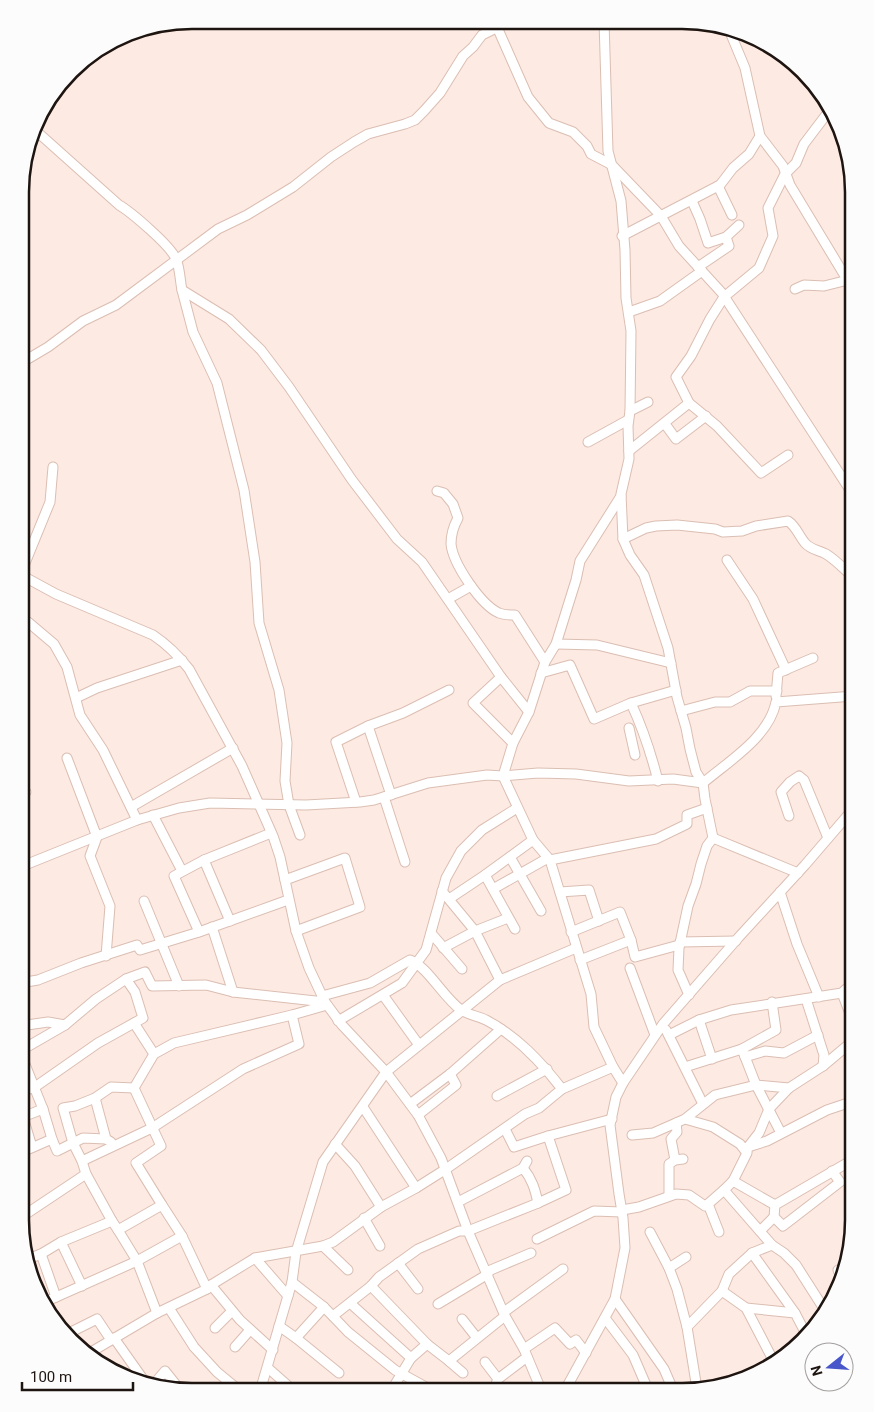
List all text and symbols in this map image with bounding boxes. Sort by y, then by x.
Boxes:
north arrow [804,1342,854,1392]
scale bar [22,1360,134,1392]
text: N [807,1364,826,1378]
text: 100 m [30,1368,72,1386]

